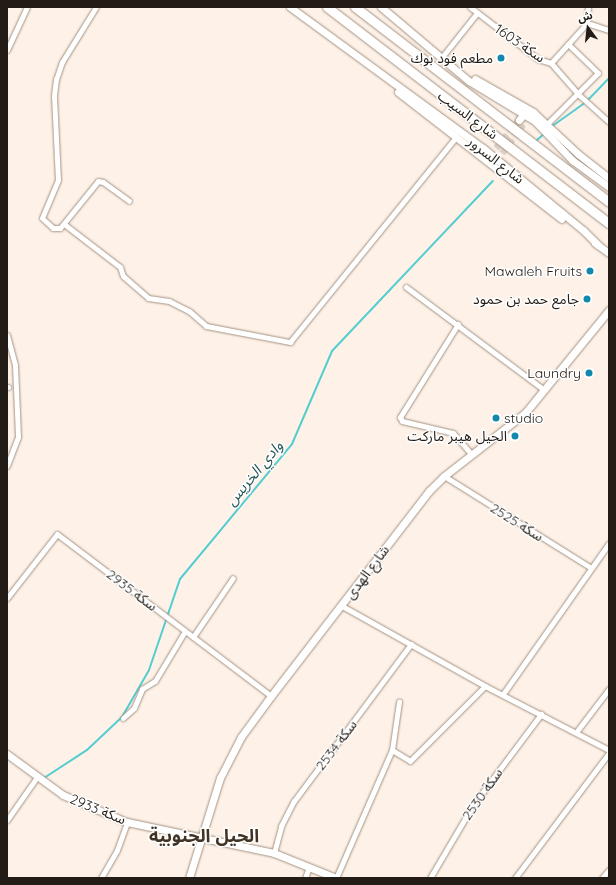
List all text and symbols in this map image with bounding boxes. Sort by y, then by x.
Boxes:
north arrow [568,8,608,48]
text: ش [576,8,594,25]
street label: سكة 1603 [492,20,548,66]
place label: مطعم فود بوك [411,50,493,66]
marker: مطعم فود بوك [496,53,506,63]
street label: شارع السيب [435,87,501,143]
street label: شارع السرور [464,133,528,187]
place label: Mawaleh Fruits [484,263,582,279]
marker: Mawaleh Fruits [585,266,595,276]
place label: جامع حمد بن حمود [473,291,579,307]
marker: جامع حمد بن حمود [582,294,592,304]
place label: Laundry [527,365,581,381]
marker: Laundry [584,368,594,378]
place label: studio [504,410,543,426]
marker: studio [491,413,501,423]
place label: الحيل هيبر ماركت [407,428,507,444]
marker: الحيل هيبر ماركت [510,431,520,441]
water label: وادي الخريس [222,437,286,509]
street label: سكة 2525 [487,499,547,545]
street label: شارع الهدى [341,542,393,602]
street label: سكة 2935 [103,565,161,615]
street label: سكة 2534 [312,716,360,774]
street label: سكة 2530 [458,765,506,823]
street label: سكة 2933 [68,790,128,828]
district label: الحيل الجنوبية [149,825,259,847]

